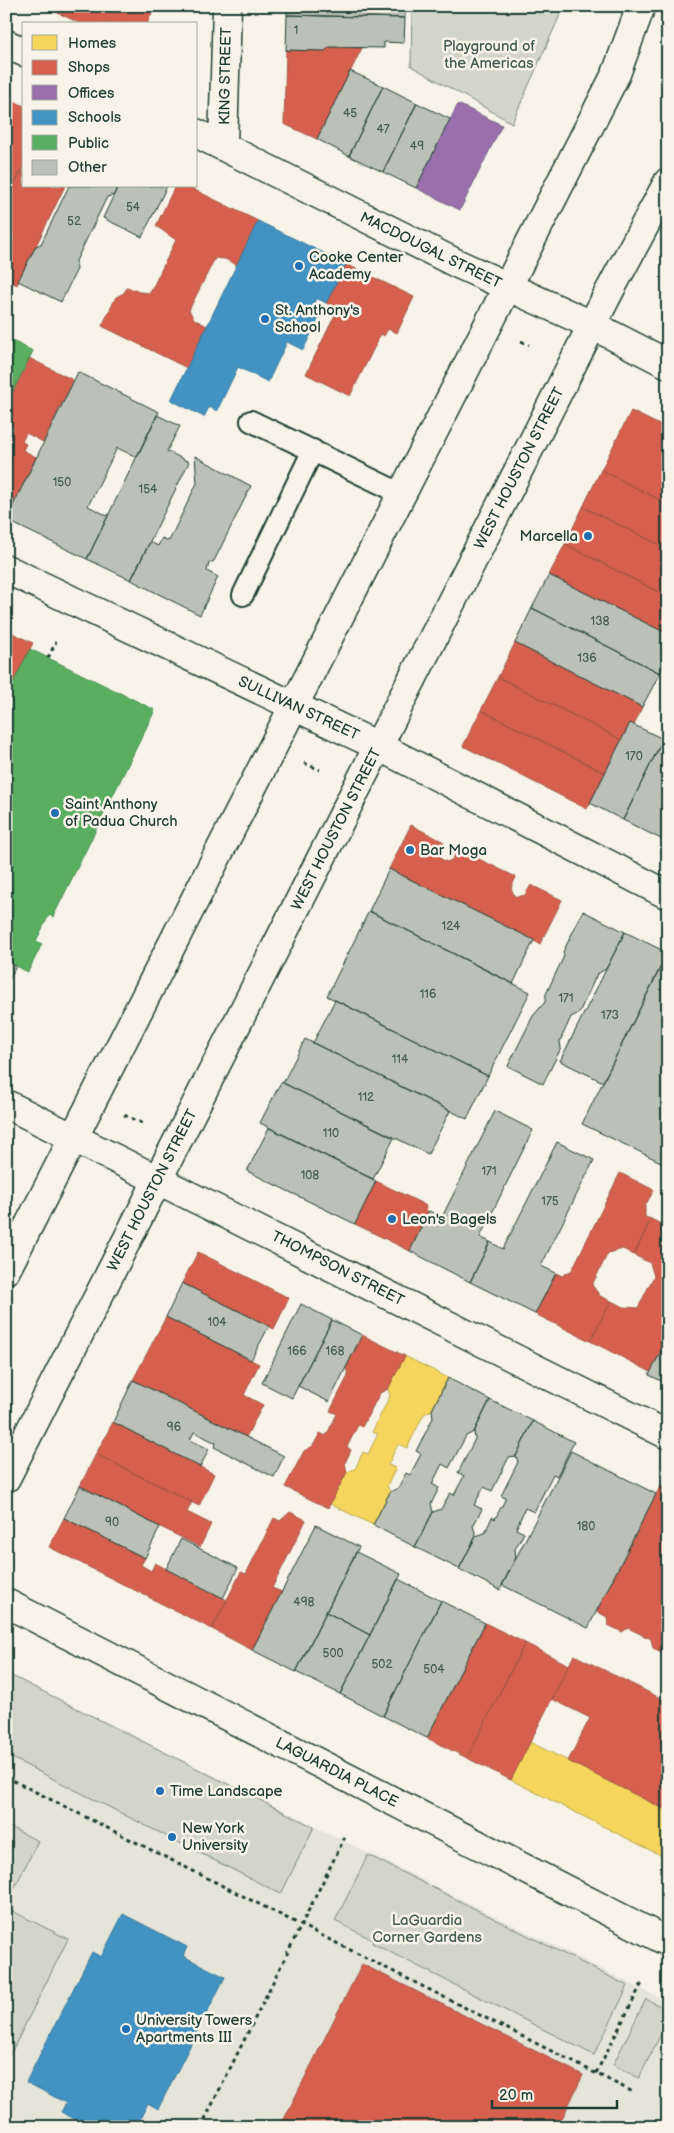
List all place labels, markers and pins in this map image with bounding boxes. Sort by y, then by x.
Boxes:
place label: Cooke Center Academy [309,248,404,284]
marker: Cooke Center Academy [293,260,305,272]
place label: St. Anthony's School [275,301,360,337]
marker: St. Anthony's School [259,313,271,325]
place label: Marcella [519,527,578,546]
marker: Marcella [582,530,594,542]
place label: Saint Anthony of Padua Church [65,795,178,831]
marker: Saint Anthony of Padua Church [49,807,61,819]
place label: Bar Moga [420,841,487,860]
marker: Bar Moga [404,844,416,856]
place label: Leon's Bagels [402,1210,497,1229]
marker: Leon's Bagels [386,1213,398,1225]
place label: Time Landscape [170,1782,283,1801]
marker: Time Landscape [154,1785,166,1797]
place label: New York University [182,1819,248,1855]
marker: New York University [166,1831,178,1843]
place label: University Towers Apartments III [136,2011,253,2047]
marker: University Towers Apartments III [120,2023,132,2035]

